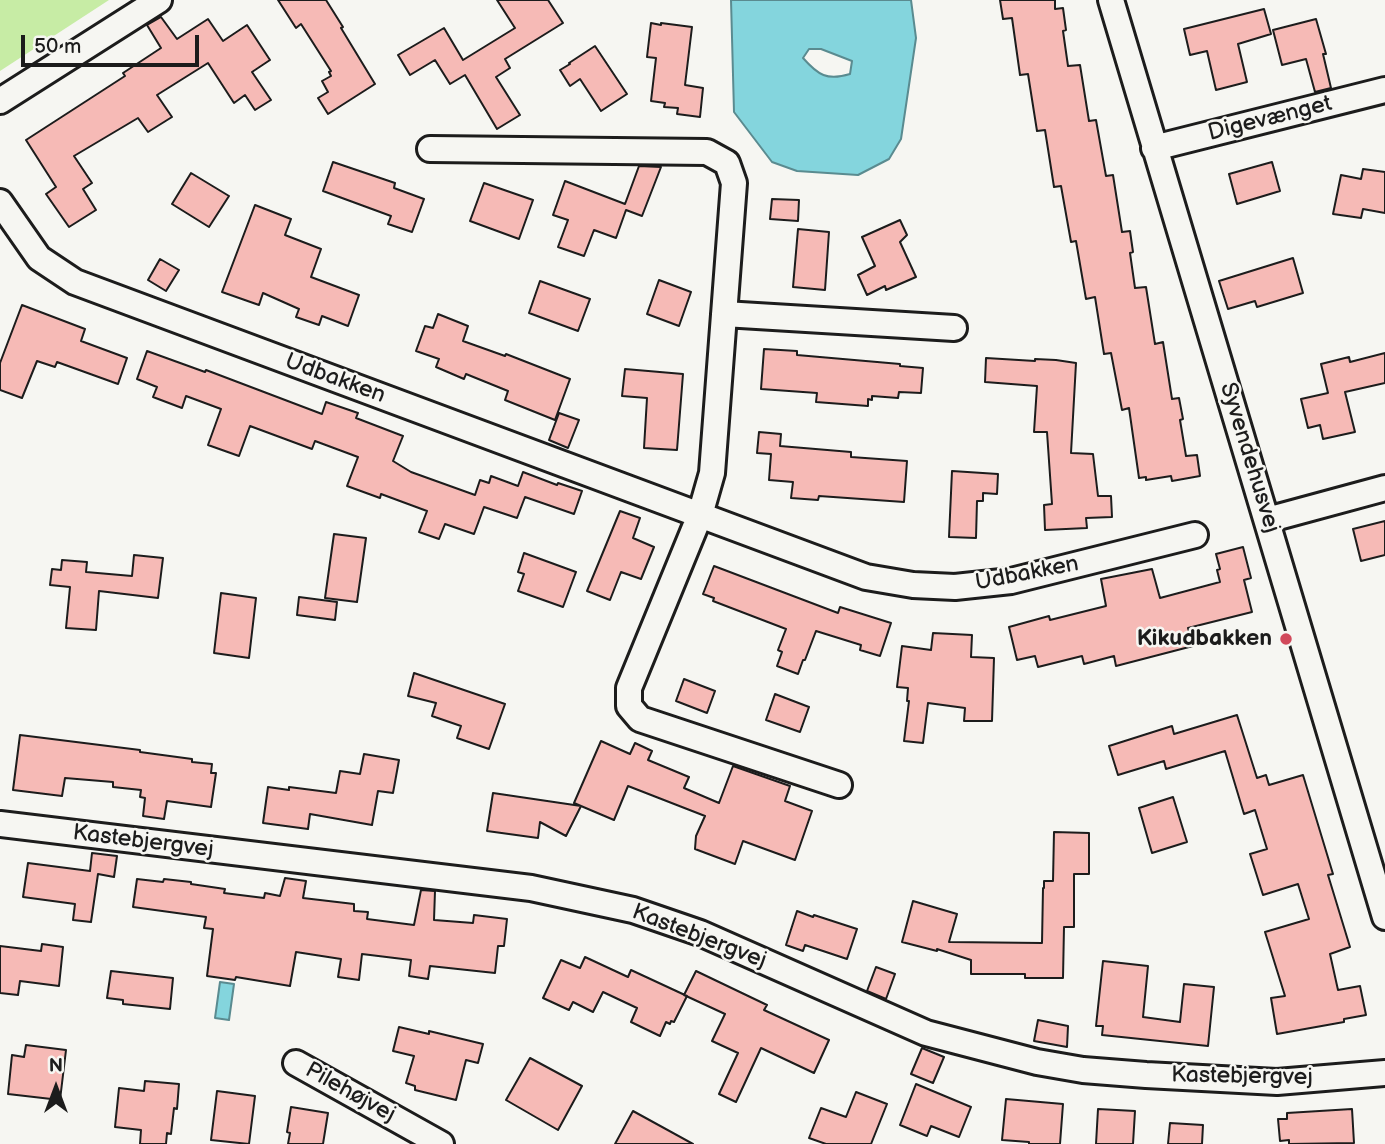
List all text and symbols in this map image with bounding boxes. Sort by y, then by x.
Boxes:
scale bar [24,21,203,65]
text: 50 m [34,34,81,59]
street label: Digevænget [1205,90,1335,148]
street label: Udbakken [281,348,389,410]
street label: Syvendehusvej [1213,380,1285,536]
street label: Udbakken [973,550,1081,598]
place label: Kikudbakken [1137,625,1272,653]
marker: Kikudbakken [1278,631,1294,647]
street label: Kastebjergvej [71,820,215,864]
street label: Kastebjergvej [628,899,770,975]
north arrow [21,1053,91,1123]
text: N [49,1055,63,1078]
street label: Pilehøjvej [300,1057,400,1129]
street label: Kastebjergvej [1171,1062,1313,1092]

